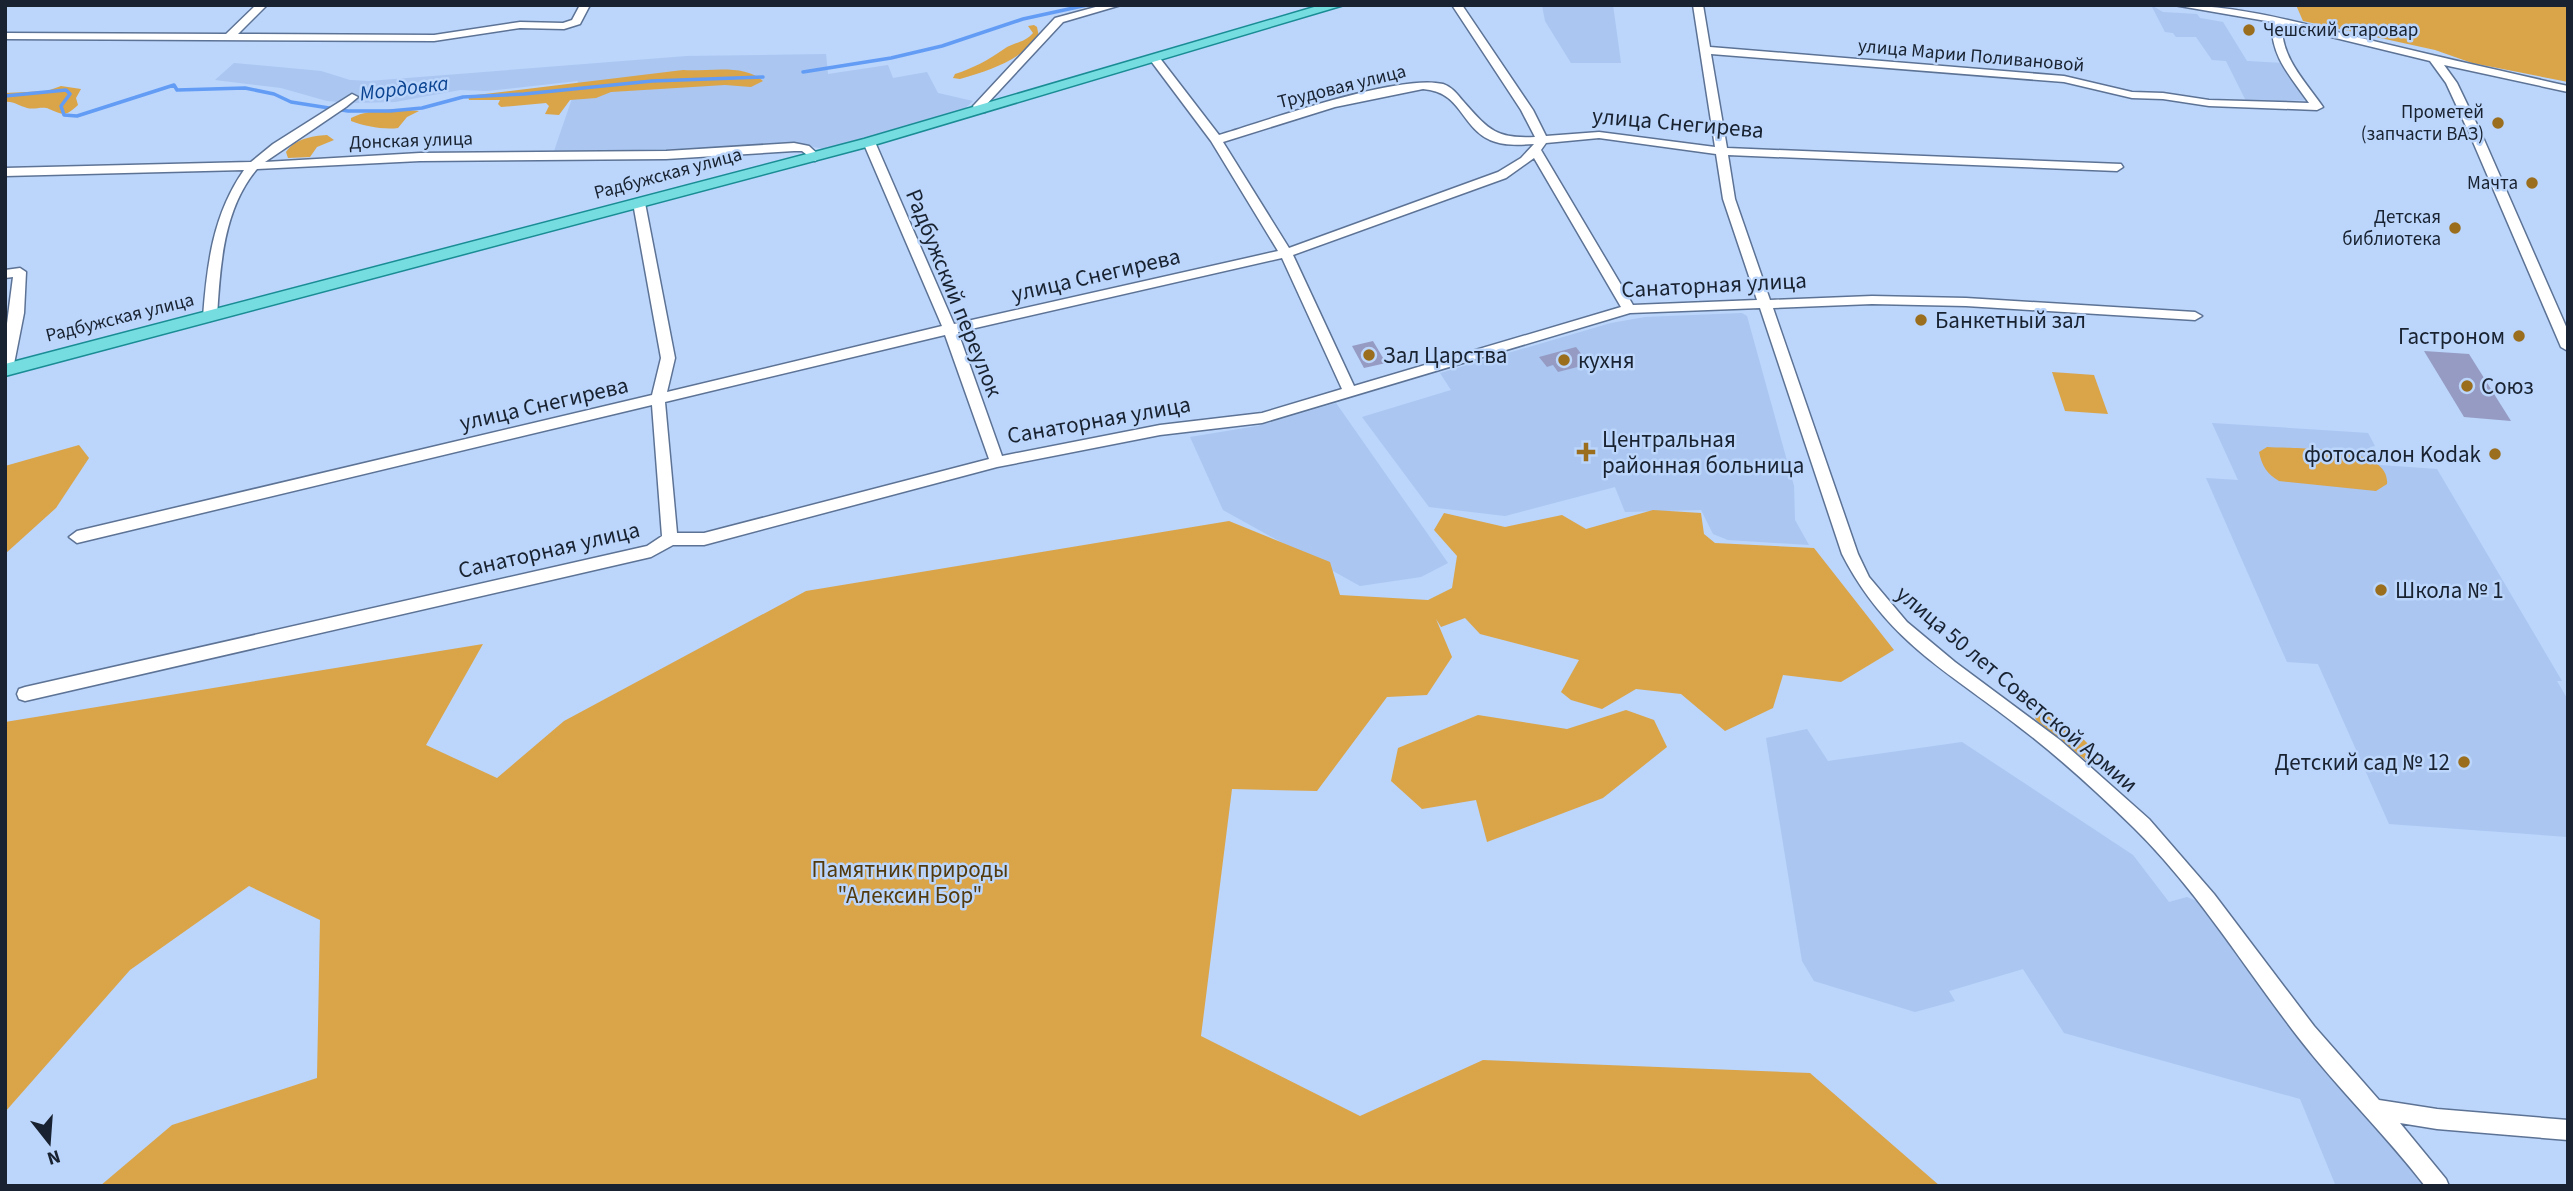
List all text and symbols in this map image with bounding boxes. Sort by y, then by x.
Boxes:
place label: Чешский старовар [2263,17,2418,44]
marker: Чешский старовар [2241,22,2257,38]
street label: улица Марии Поливановой [1857,33,2085,79]
street label: Трудовая улица [1275,58,1409,116]
water label: Мордовка [358,68,450,108]
street label: улица Снегирева [1591,99,1765,147]
place label: Прометей (запчасти ВАЗ) [2361,99,2484,148]
marker: Прометей (запчасти ВАЗ) [2490,115,2506,131]
street label: Донская улица [349,125,473,157]
street label: Радбужская улица [591,141,745,207]
place label: Мачта [2467,170,2518,197]
marker: Мачта [2524,175,2540,191]
street label: Радбужский переулок [897,184,1011,403]
place label: Детская библиотека [2342,204,2441,253]
marker: Детская библиотека [2447,220,2463,236]
street label: улица Снегирева [1008,240,1184,310]
street label: Санаторная улица [1620,264,1808,306]
street label: Радбужская улица [43,287,197,349]
place label: Банкетный зал [1935,304,2086,337]
marker: Банкетный зал [1913,312,1929,328]
place label: Гастроном [2398,320,2505,353]
marker: Гастроном [2511,328,2527,344]
place label: Зал Царства [1383,339,1507,372]
place label: кухня [1578,344,1635,377]
marker: Зал Царства [1361,347,1377,363]
marker: кухня [1556,352,1572,368]
street label: улица Снегирева [456,369,632,439]
place label: Союз [2481,370,2534,403]
marker: Союз [2459,378,2475,394]
street label: Санаторная улица [1005,388,1193,452]
place label: Центральная районная больница [1602,423,1804,482]
place label: фотосалон Kodak [2304,438,2482,471]
marker: Центральная районная больница [1576,442,1596,462]
marker: фотосалон Kodak [2487,446,2503,462]
street label: Санаторная улица [455,513,643,587]
place label: Школа № 1 [2395,574,2504,607]
street label: улица 50 лет Советской Армии [1889,578,2145,800]
marker: Школа № 1 [2373,582,2389,598]
place label: Детский сад № 12 [2275,746,2450,779]
marker: Детский сад № 12 [2456,754,2472,770]
park label: Памятник природы "Алексин Бор" [812,853,1008,912]
north arrow [14,1107,84,1177]
text: N [44,1142,64,1172]

